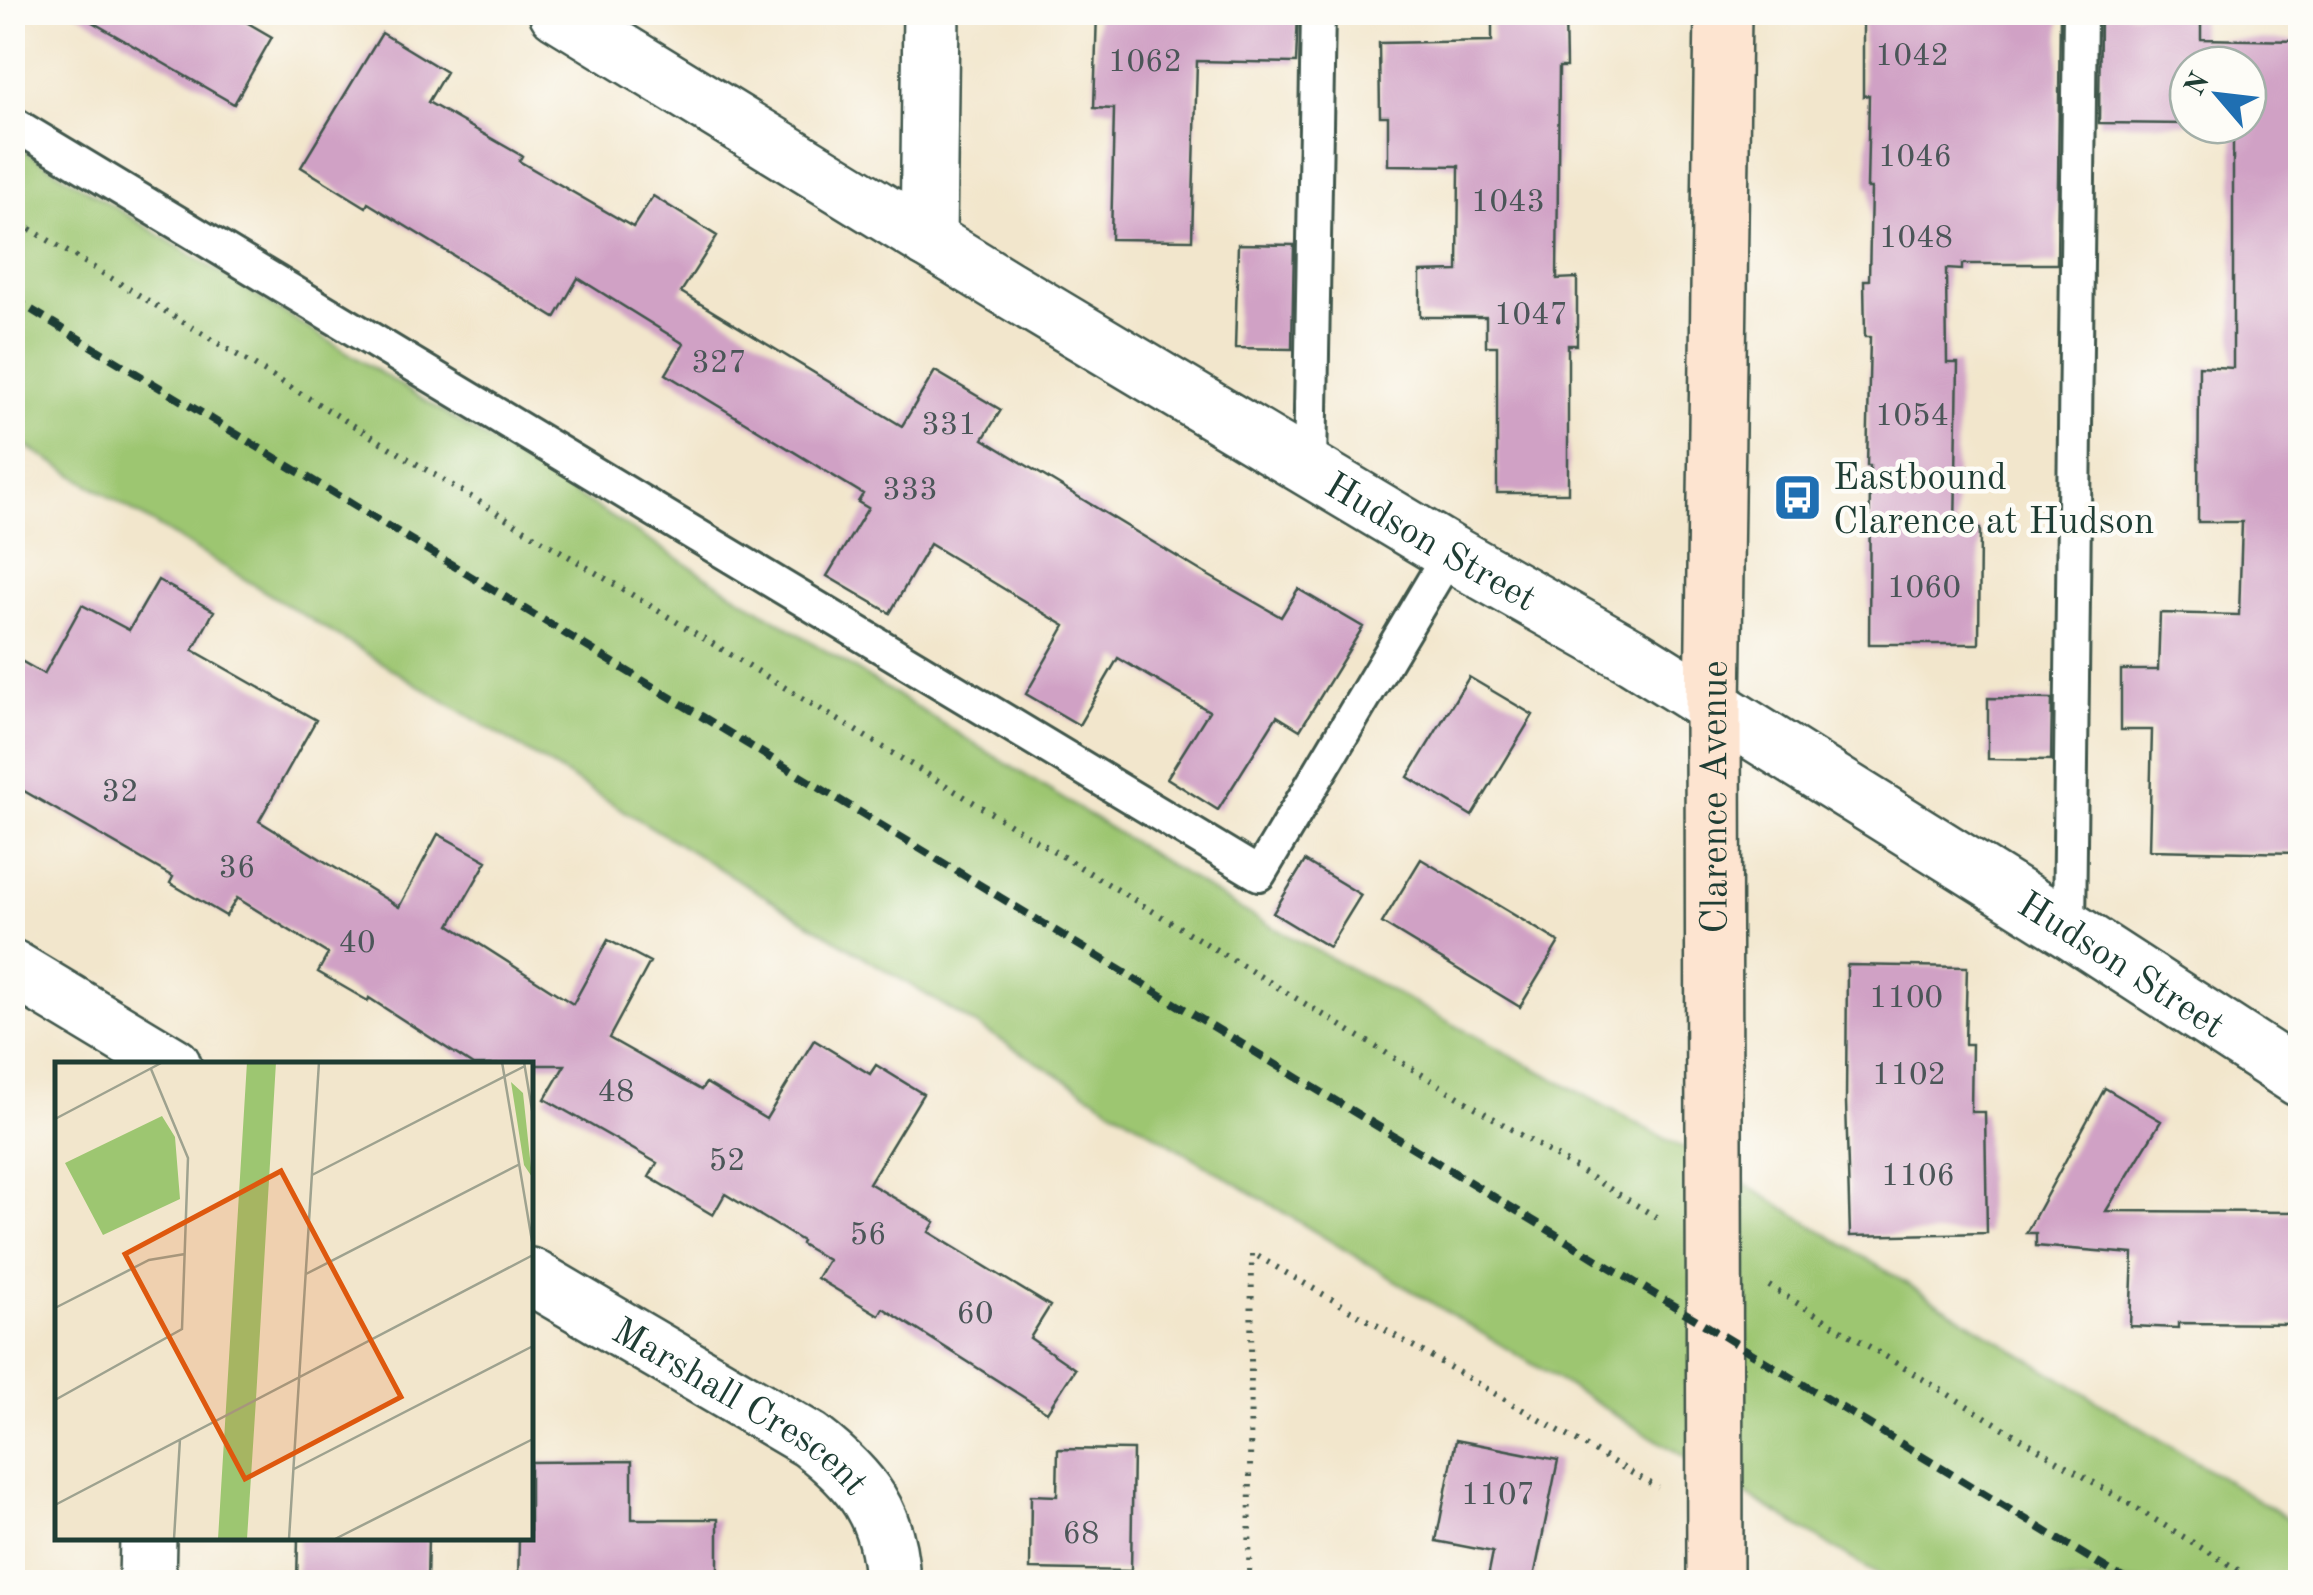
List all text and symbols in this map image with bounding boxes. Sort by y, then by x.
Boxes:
house number: 1042 [1875,41,1949,73]
north arrow [2168,45,2268,145]
house number: 1062 [1108,47,1182,79]
text: N [2181,68,2216,101]
house number: 1046 [1878,142,1952,174]
house number: 1043 [1471,187,1545,219]
house number: 1048 [1879,223,1953,255]
house number: 1047 [1494,300,1568,332]
house number: 327 [691,348,747,380]
house number: 1054 [1875,401,1949,433]
house number: 331 [921,410,977,442]
place label: Eastbound Clarence at Hudson [1833,460,2154,542]
street label: Hudson Street [1318,467,1542,620]
bus stop icon: Eastbound Clarence at Hudson [1772,472,1824,524]
house number: 333 [882,475,938,507]
house number: 1060 [1887,573,1961,605]
street label: Clarence Avenue [1697,660,1736,934]
house number: 32 [101,777,139,809]
house number: 36 [218,853,256,885]
street label: Hudson Street [2011,886,2231,1047]
house number: 40 [338,928,376,960]
house number: 1100 [1869,983,1943,1015]
house number: 1102 [1872,1060,1946,1092]
inset map [55,1062,532,1540]
house number: 48 [597,1077,635,1109]
house number: 52 [708,1146,746,1178]
house number: 1106 [1881,1161,1955,1193]
house number: 56 [849,1220,887,1252]
house number: 60 [956,1299,994,1331]
street label: Marshall Crescent [605,1313,874,1503]
house number: 1107 [1461,1480,1535,1512]
house number: 68 [1062,1519,1100,1551]

